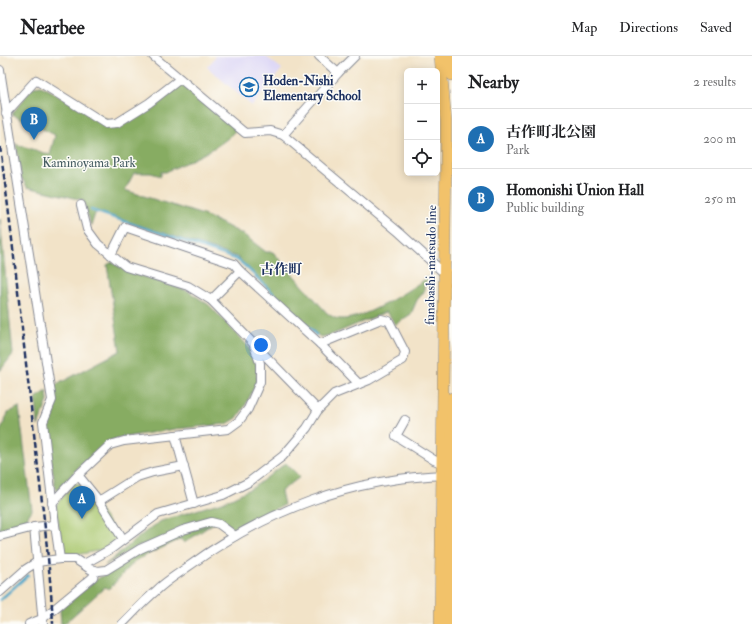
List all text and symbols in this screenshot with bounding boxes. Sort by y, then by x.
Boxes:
text: Nearbee [20,16,85,40]
text: Map [571,19,597,36]
text: Directions [619,19,678,36]
text: Saved [700,19,732,36]
map controls [404,68,440,176]
button: + [404,68,440,104]
text: Nearby [468,72,519,93]
place label: Hoden-Nishi Elementary School [263,73,362,105]
text: 2 results [693,74,736,90]
school or university icon: Hoden-Nishi Elementary School [238,76,260,98]
button: − [404,104,440,140]
pin: B [21,107,47,140]
text: 古作町北公園 [506,123,596,142]
text: A [477,131,485,147]
text: 200 m [703,131,736,147]
button: locate [404,140,440,176]
text: Park [506,142,530,158]
park label: Kaminoyama Park [42,155,137,172]
text: Homonishi Union Hall [506,181,644,200]
text: B [477,191,485,207]
text: 250 m [704,191,736,207]
text: Public building [506,200,584,216]
street label: funabashi-matsudo line [422,204,440,325]
district label: 古作町 [260,261,303,278]
your location [251,335,271,355]
pin: A [69,486,95,519]

